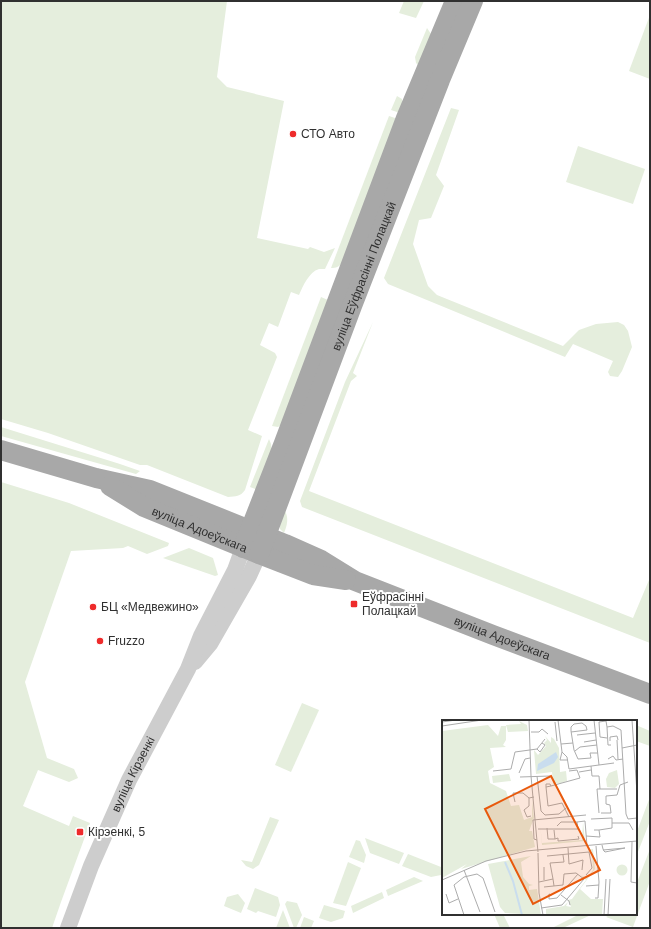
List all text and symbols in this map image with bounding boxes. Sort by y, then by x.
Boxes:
place label: СТО Авто [301,127,355,141]
marker: СТО Авто [288,129,298,139]
street label: вуліца Еўфрасінні Полацкай [329,200,399,352]
street label: вуліца Адоеўскага [150,504,250,556]
place label: Еўфрасінні Полацкай [362,590,424,618]
marker: Еўфрасінні Полацкай [349,599,359,609]
place label: БЦ «Медвежино» [101,600,199,614]
marker: БЦ «Медвежино» [88,602,98,612]
street label: вуліца Адоеўскага [452,613,553,663]
place label: Fruzzo [108,634,145,648]
marker: Fruzzo [95,636,105,646]
inset map [442,720,637,915]
street label: вуліца Кірэенкі [109,734,158,814]
place label: Кірэенкі, 5 [88,825,145,839]
marker: Кірэенкі, 5 [75,827,85,837]

